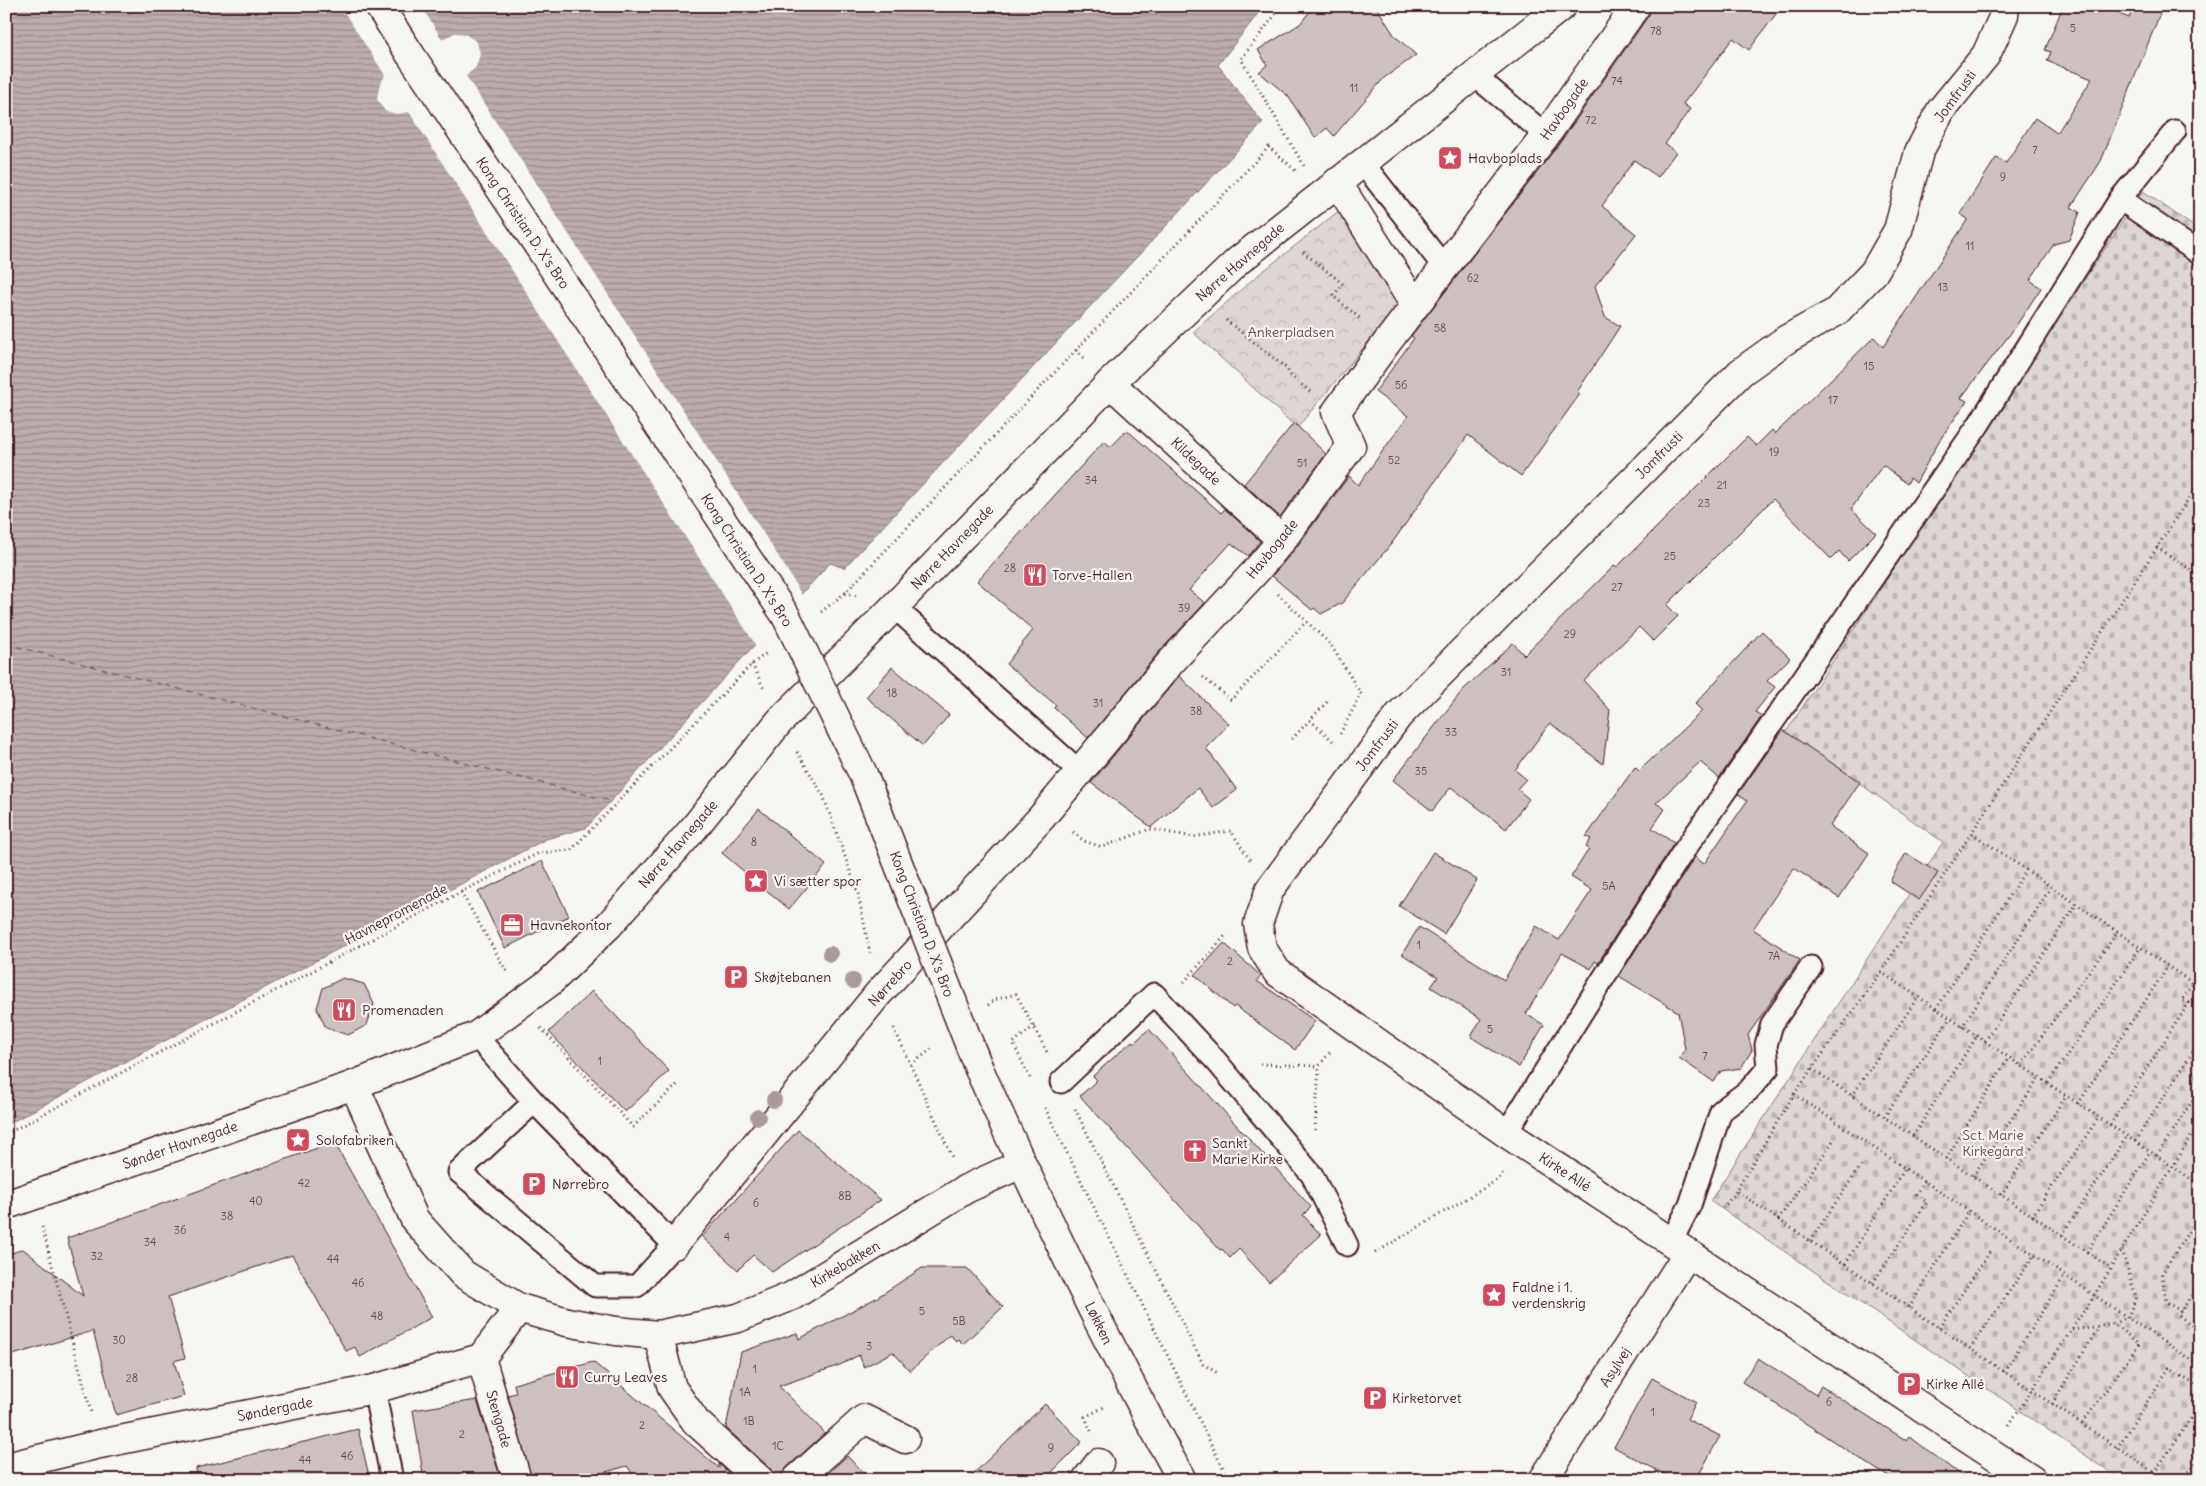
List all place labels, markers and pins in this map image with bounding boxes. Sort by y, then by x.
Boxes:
place icon: Havboplads [1437,145,1463,171]
place label: Havboplads [1468,149,1542,167]
restaurant icon: Torve-Hallen [1022,562,1048,588]
place label: Torve-Hallen [1052,566,1132,584]
place icon: Vi sætter spor [743,868,769,894]
place label: Vi sætter spor [774,872,861,890]
office icon: Havnekontor [499,912,525,938]
place label: Havnekontor [530,916,612,934]
parking icon: Skøjtebanen [723,964,749,990]
place label: Skøjtebanen [754,968,831,986]
restaurant icon: Promenaden [331,997,357,1023]
place label: Promenaden [362,1001,444,1019]
place icon: Solofabriken [285,1127,311,1153]
place label: Solofabriken [316,1131,394,1149]
place label: Sankt Marie Kirke [1212,1134,1283,1168]
church icon: Sankt Marie Kirke [1182,1138,1208,1164]
parking icon: Nørrebro [521,1171,547,1197]
place label: Nørrebro [552,1175,609,1193]
place label: Faldne i 1. verdenskrig [1512,1278,1586,1312]
place icon: Faldne i 1. verdenskrig [1481,1282,1507,1308]
restaurant icon: Curry Leaves [554,1364,580,1390]
place label: Curry Leaves [584,1368,667,1386]
parking icon: Kirke Allé [1896,1371,1922,1397]
place label: Kirke Allé [1926,1375,1984,1393]
parking icon: Kirketorvet [1362,1385,1388,1411]
place label: Kirketorvet [1392,1389,1462,1407]

